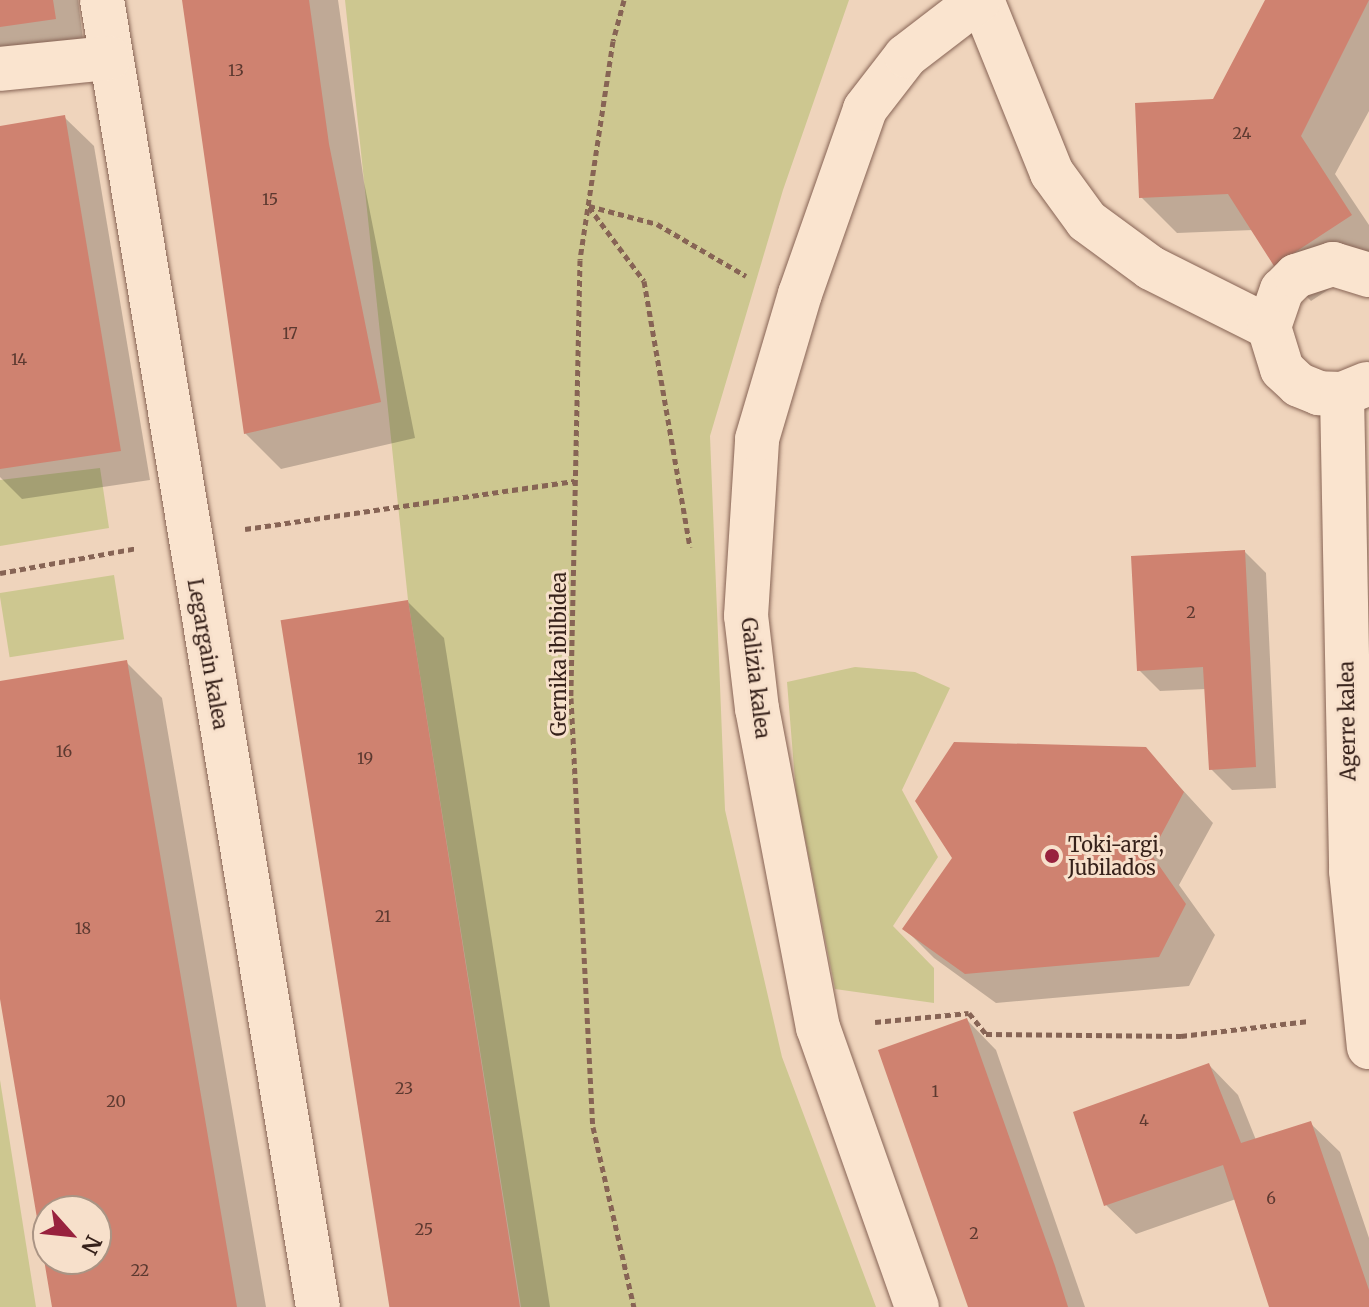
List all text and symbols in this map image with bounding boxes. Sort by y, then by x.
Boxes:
house number: 13 [228,60,244,80]
house number: 24 [1233,123,1251,143]
house number: 15 [262,189,278,209]
house number: 17 [282,323,298,343]
house number: 14 [11,349,27,369]
street label: Gernika ibilbidea [546,572,570,736]
street label: Legargain kalea [183,577,233,731]
house number: 2 [1186,602,1196,622]
street label: Galizia kalea [737,616,775,740]
street label: Agerre kalea [1334,661,1360,781]
house number: 16 [56,741,72,761]
house number: 19 [357,748,373,768]
place label: Toki-argi, Jubilados [1068,832,1164,879]
marker: Toki-argi, Jubilados [1043,847,1061,865]
house number: 21 [375,906,391,926]
house number: 18 [75,918,91,938]
house number: 23 [395,1078,413,1098]
house number: 1 [931,1081,939,1101]
house number: 20 [106,1091,126,1111]
house number: 4 [1139,1110,1149,1130]
house number: 6 [1266,1188,1276,1208]
north arrow [32,1195,112,1275]
house number: 25 [415,1219,433,1239]
house number: 2 [969,1223,979,1243]
text: N [75,1231,108,1259]
house number: 22 [131,1260,149,1280]

